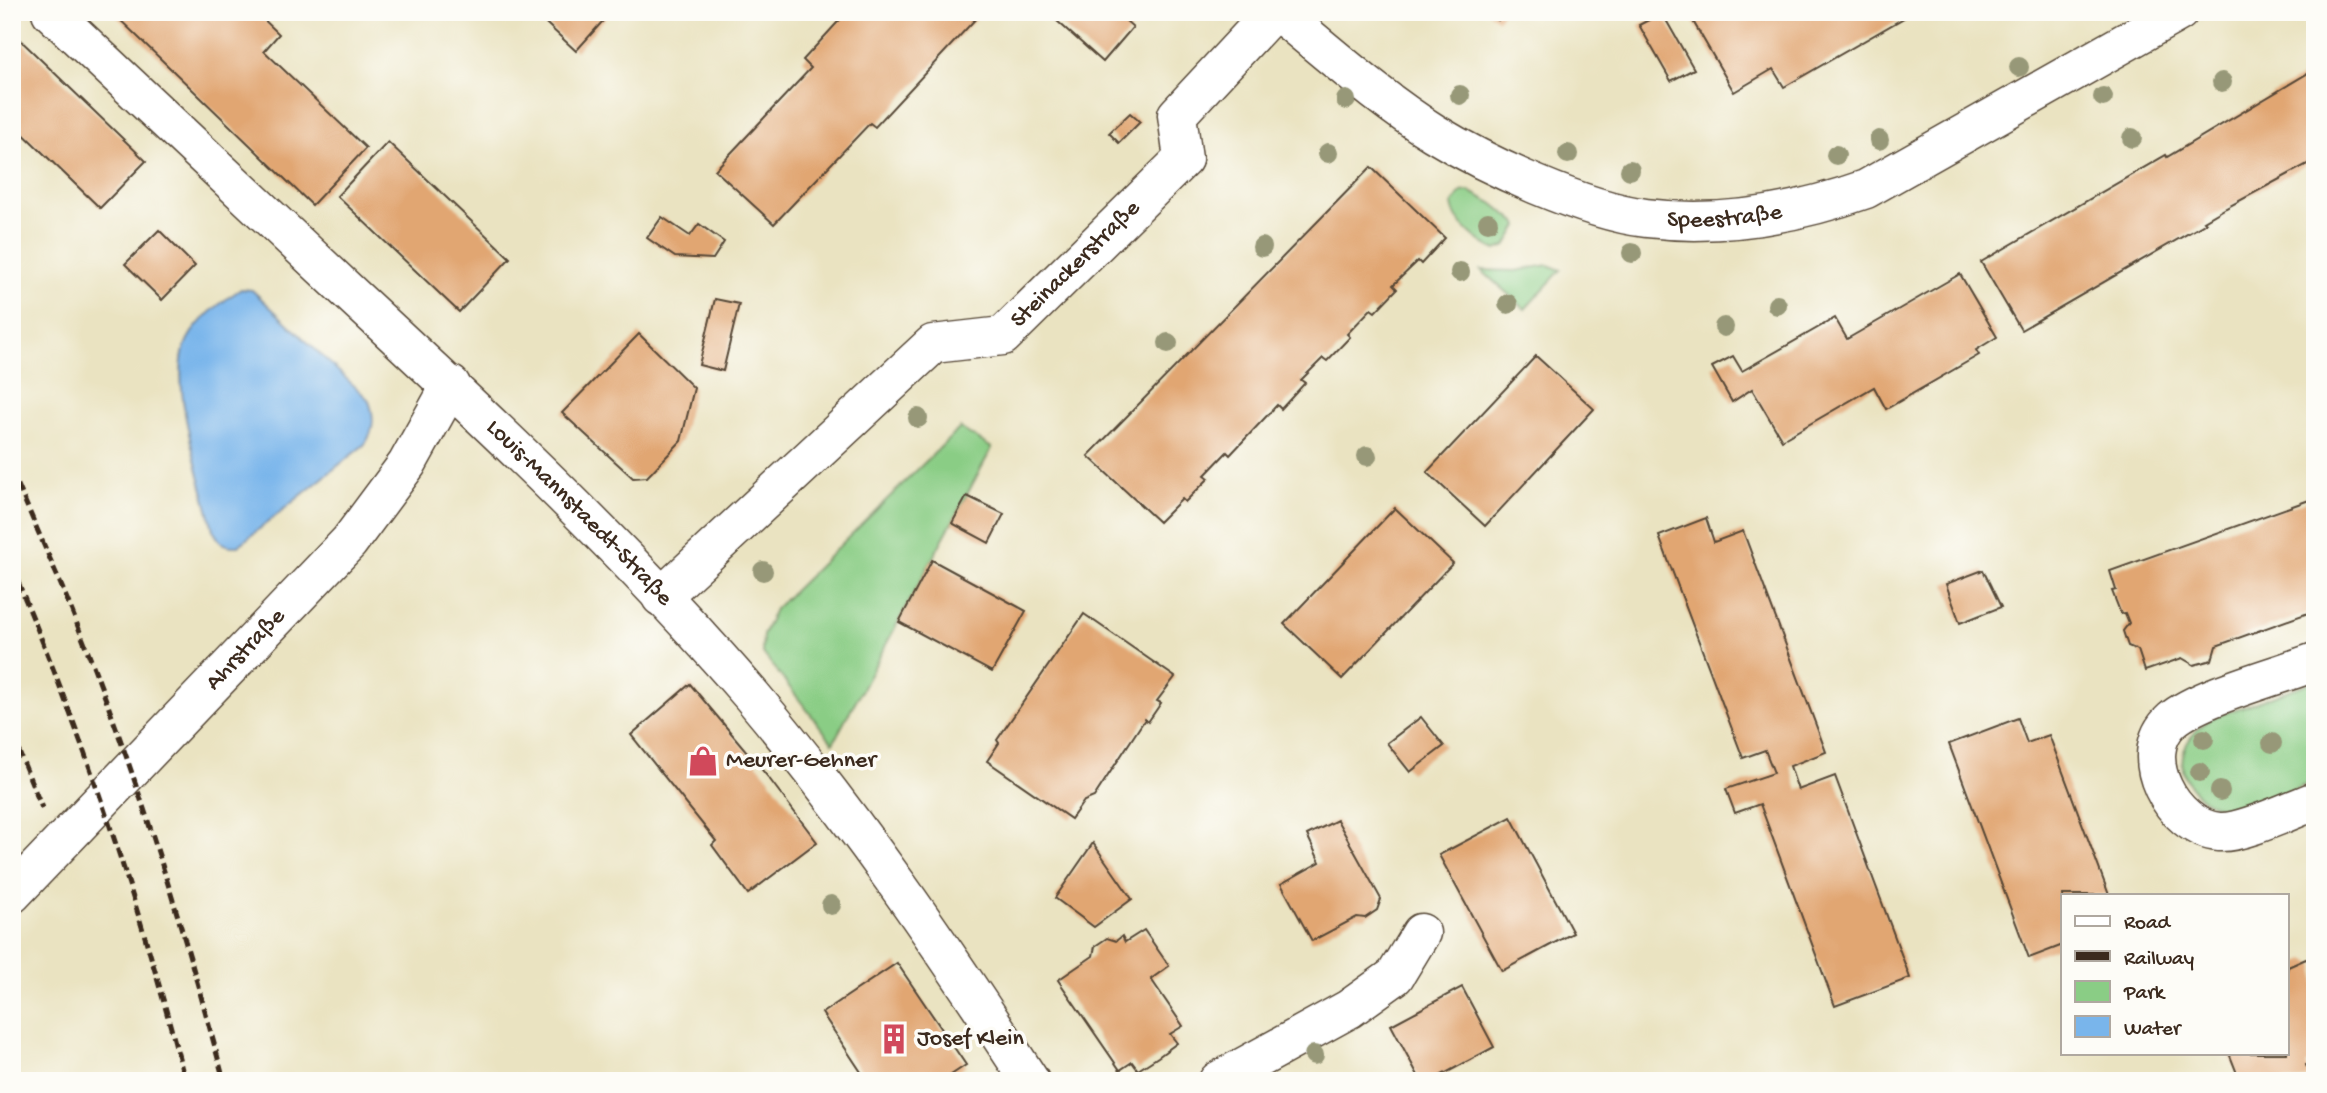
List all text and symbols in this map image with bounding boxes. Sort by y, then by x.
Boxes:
street label: Steinackerstraße [1005,194,1147,335]
street label: Speestraße [1666,198,1785,235]
street label: Louis-Mannstaedt-Straße [480,414,679,613]
street label: Ahrstraße [200,602,292,697]
shop icon: Meurer-Gehner [686,744,720,778]
place label: Meurer-Gehner [726,747,878,776]
legend [2061,894,2288,1054]
text: Road [2124,912,2172,937]
text: Railway [2124,948,2194,973]
text: Park [2123,982,2167,1007]
text: Water [2124,1018,2182,1043]
building icon: Josef Klein [877,1022,911,1056]
place label: Josef Klein [917,1025,1025,1054]

